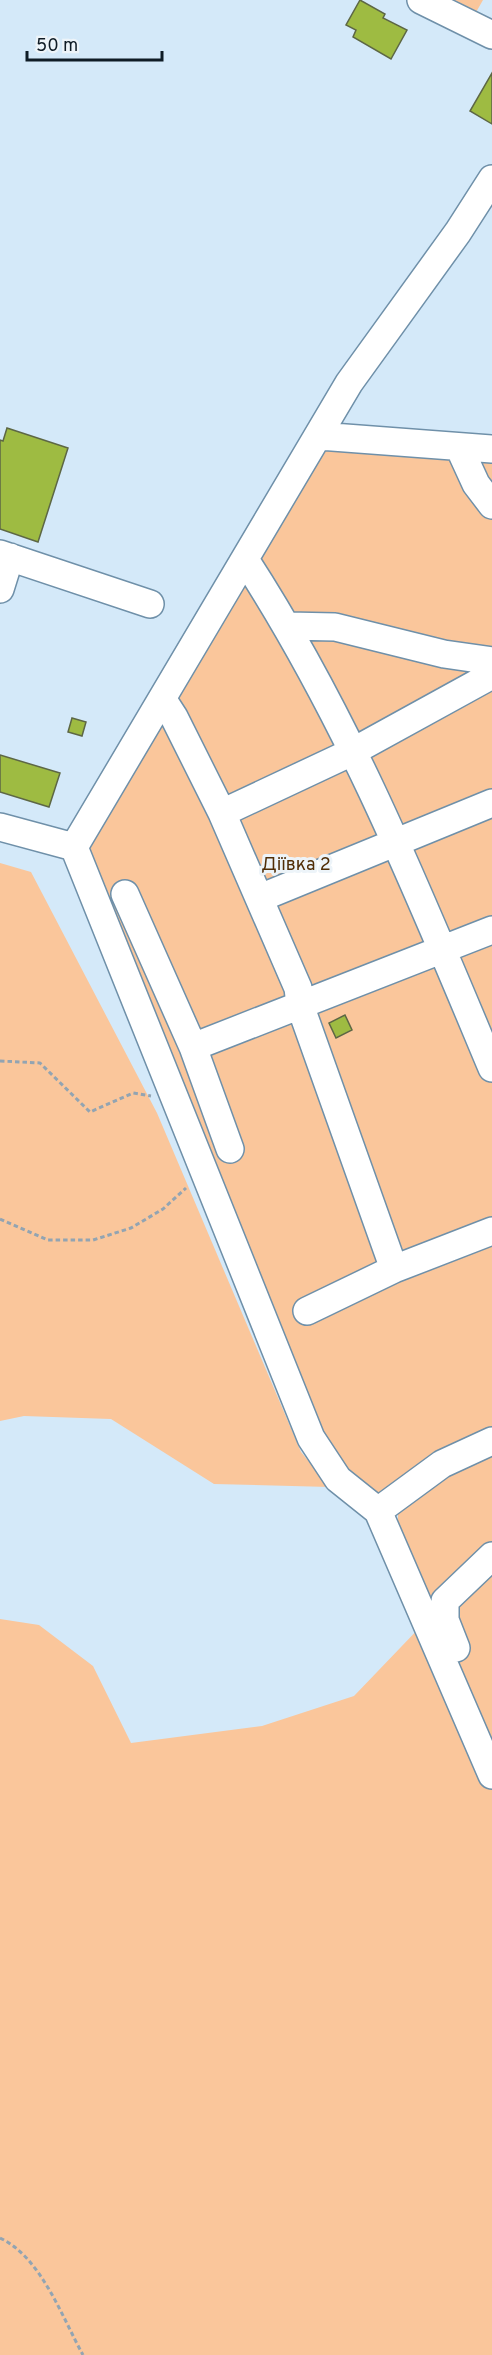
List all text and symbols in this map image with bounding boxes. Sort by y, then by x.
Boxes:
scale bar [27,24,162,62]
text: 50 m [36,35,78,58]
park label: Діївка 2 [261,854,331,877]

